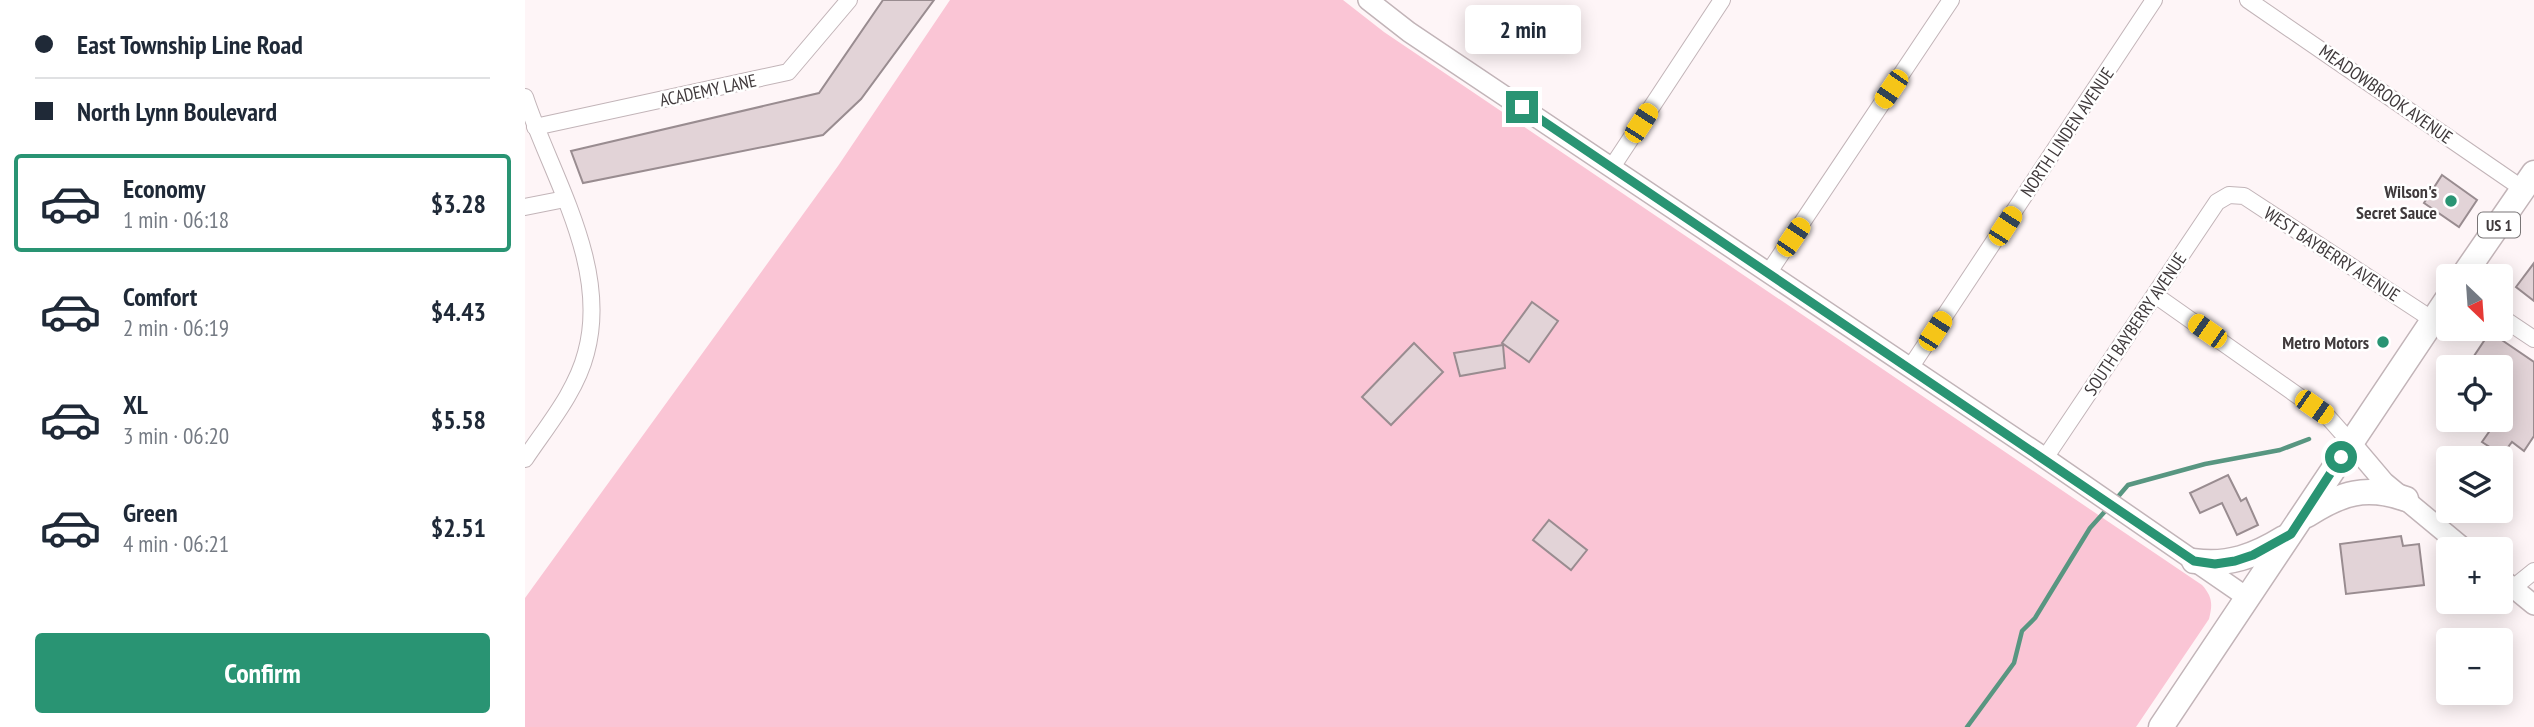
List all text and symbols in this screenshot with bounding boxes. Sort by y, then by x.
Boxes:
callout: 2 min [1464,6,1580,55]
text: 2 min [1500,15,1546,44]
text: East Township Line Road [77,28,303,61]
street label: MEADOWBROOK AVENUE [2315,39,2457,149]
street label: NORTH LINDEN AVENUE [2015,63,2119,201]
car [1871,66,1912,112]
street label: ACADEMY LANE [658,69,758,111]
route end [1506,91,1538,123]
text: North Lynn Boulevard [77,95,277,128]
car [1621,100,1662,146]
icon: car [39,172,102,235]
text: Economy [123,172,205,205]
place label: Wilson's Secret Sauce [2356,180,2437,224]
text: $3.28 [431,187,486,220]
marker: Wilson's Secret Sauce [2443,193,2459,209]
street label: WEST BAYBERRY AVENUE [2260,201,2404,307]
car [1985,203,2026,249]
text: 1 min · 06:18 [123,205,229,234]
road number: US 1 [2478,213,2520,238]
car [1773,214,1814,260]
street label: SOUTH BAYBERRY AVENUE [2079,248,2191,400]
north arrow [2436,264,2513,341]
map controls [2436,264,2513,705]
icon: car [39,280,102,343]
text: Comfort [123,280,197,313]
text: $4.43 [431,295,486,328]
car [1915,308,1956,354]
car [2184,310,2231,352]
text: 2 min · 06:19 [123,313,229,342]
place label: Metro Motors [2282,331,2369,354]
marker: Metro Motors [2375,334,2391,350]
button: locate [2436,355,2513,432]
car [2291,386,2338,428]
icon: car [39,388,102,451]
text: XL [123,388,148,421]
text: $5.58 [431,403,486,436]
text: 3 min · 06:20 [123,421,229,450]
route start [2325,441,2357,473]
button: layers [2436,446,2513,523]
icon: car [39,496,102,559]
text: Green [123,496,178,529]
text: $2.51 [431,511,486,544]
text: 4 min · 06:21 [123,529,229,558]
button: + [2436,537,2513,614]
button: − [2436,628,2513,705]
button: Confirm [35,633,490,713]

